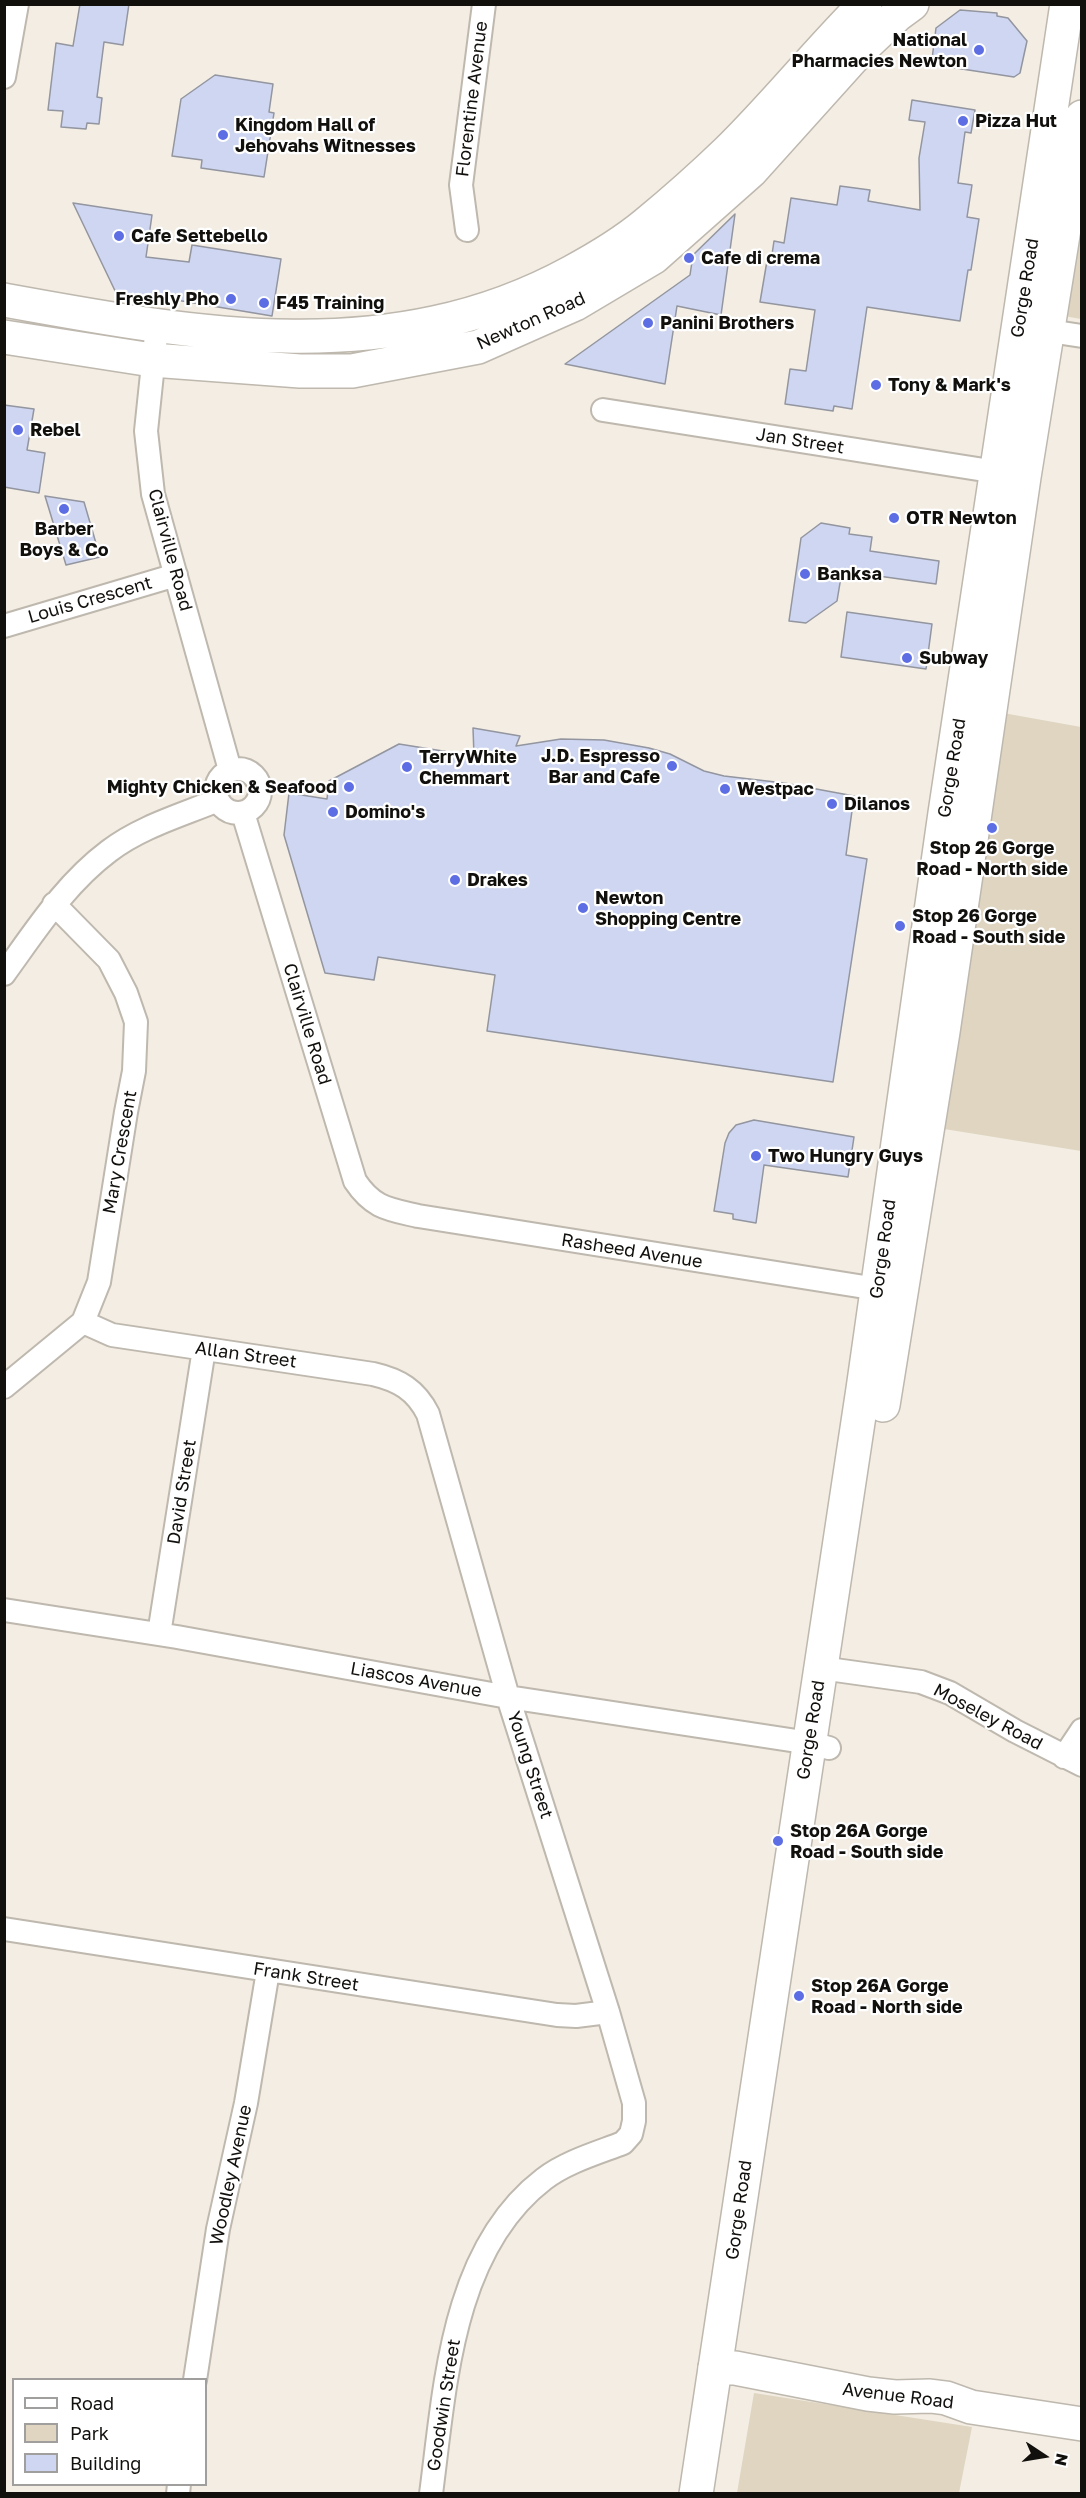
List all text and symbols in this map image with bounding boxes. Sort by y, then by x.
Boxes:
street label: Florentine Avenue [452,20,492,178]
place label: National Pharmacies Newton [792,29,967,72]
marker: National Pharmacies Newton [972,43,986,57]
place label: Pizza Hut [975,110,1057,132]
place label: Kingdom Hall of Jehovahs Witnesses [235,114,416,156]
marker: Pizza Hut [956,114,970,128]
marker: Kingdom Hall of Jehovahs Witnesses [216,128,230,142]
place label: Cafe Settebello [131,225,268,247]
marker: Cafe Settebello [112,229,126,243]
street label: Gorge Road [1006,237,1044,339]
place label: Cafe di crema [701,247,820,269]
marker: Cafe di crema [682,251,696,265]
street label: Newton Road [473,287,589,355]
place label: Freshly Pho [115,288,219,310]
marker: Freshly Pho [224,292,238,306]
place label: F45 Training [276,292,384,314]
marker: F45 Training [257,296,271,310]
place label: Panini Brothers [660,312,794,334]
marker: Panini Brothers [641,316,655,330]
place label: Tony & Mark's [888,374,1011,396]
marker: Tony & Mark's [869,378,883,392]
place label: Rebel [30,419,81,441]
marker: Rebel [11,423,25,437]
street label: Jan Street [754,423,846,459]
street label: Clairville Road [143,486,197,614]
marker: Barber Boys & Co [57,502,71,516]
place label: OTR Newton [906,507,1017,529]
marker: OTR Newton [887,511,901,525]
place label: Barber Boys & Co [19,518,109,560]
place label: Banksa [817,563,882,585]
marker: Banksa [798,567,812,581]
street label: Louis Crescent [25,572,155,628]
place label: Subway [919,647,988,669]
marker: Subway [900,651,914,665]
street label: Gorge Road [933,717,971,819]
place label: J.D. Espresso Bar and Cafe [541,745,660,788]
place label: TerryWhite Chemmart [419,746,517,789]
marker: J.D. Espresso Bar and Cafe [665,759,679,773]
marker: TerryWhite Chemmart [400,760,414,774]
place label: Mighty Chicken & Seafood [107,776,337,798]
place label: Westpac [737,778,814,800]
marker: Mighty Chicken & Seafood [342,780,356,794]
marker: Westpac [718,782,732,796]
place label: Dilanos [844,793,910,815]
marker: Dilanos [825,797,839,811]
place label: Domino's [345,801,425,823]
marker: Domino's [326,805,340,819]
marker: Stop 26 Gorge Road - North side [985,821,999,835]
place label: Stop 26 Gorge Road - North side [916,837,1068,880]
place label: Drakes [467,869,528,891]
marker: Drakes [448,873,462,887]
place label: Newton Shopping Centre [595,887,741,930]
marker: Newton Shopping Centre [576,901,590,915]
place label: Stop 26 Gorge Road - South side [912,905,1065,948]
marker: Stop 26 Gorge Road - South side [893,919,907,933]
street label: Clairville Road [278,961,336,1087]
street label: Mary Crescent [98,1088,142,1216]
place label: Two Hungry Guys [768,1145,923,1167]
marker: Two Hungry Guys [749,1149,763,1163]
street label: Gorge Road [865,1198,901,1300]
street label: Rasheed Avenue [560,1229,704,1273]
street label: Allan Street [194,1337,298,1373]
street label: David Street [163,1438,201,1546]
street label: Liascos Avenue [349,1658,483,1702]
street label: Gorge Road [792,1679,830,1781]
street label: Moseley Road [930,1679,1046,1755]
street label: Young Street [502,1709,558,1821]
place label: Stop 26A Gorge Road - South side [790,1820,943,1862]
marker: Stop 26A Gorge Road - South side [771,1834,785,1848]
street label: Frank Street [252,1958,360,1996]
place label: Stop 26A Gorge Road - North side [811,1975,963,2018]
marker: Stop 26A Gorge Road - North side [792,1989,806,2003]
street label: Woodley Avenue [206,2103,256,2247]
street label: Gorge Road [721,2159,757,2261]
street label: Goodwin Street [423,2337,465,2473]
legend [12,2378,207,2486]
street label: Avenue Road [841,2378,955,2414]
text: Road [70,2392,114,2414]
text: Park [70,2422,109,2444]
north arrow [1014,2426,1074,2486]
text: Building [70,2452,141,2474]
text: N [1051,2452,1073,2468]

